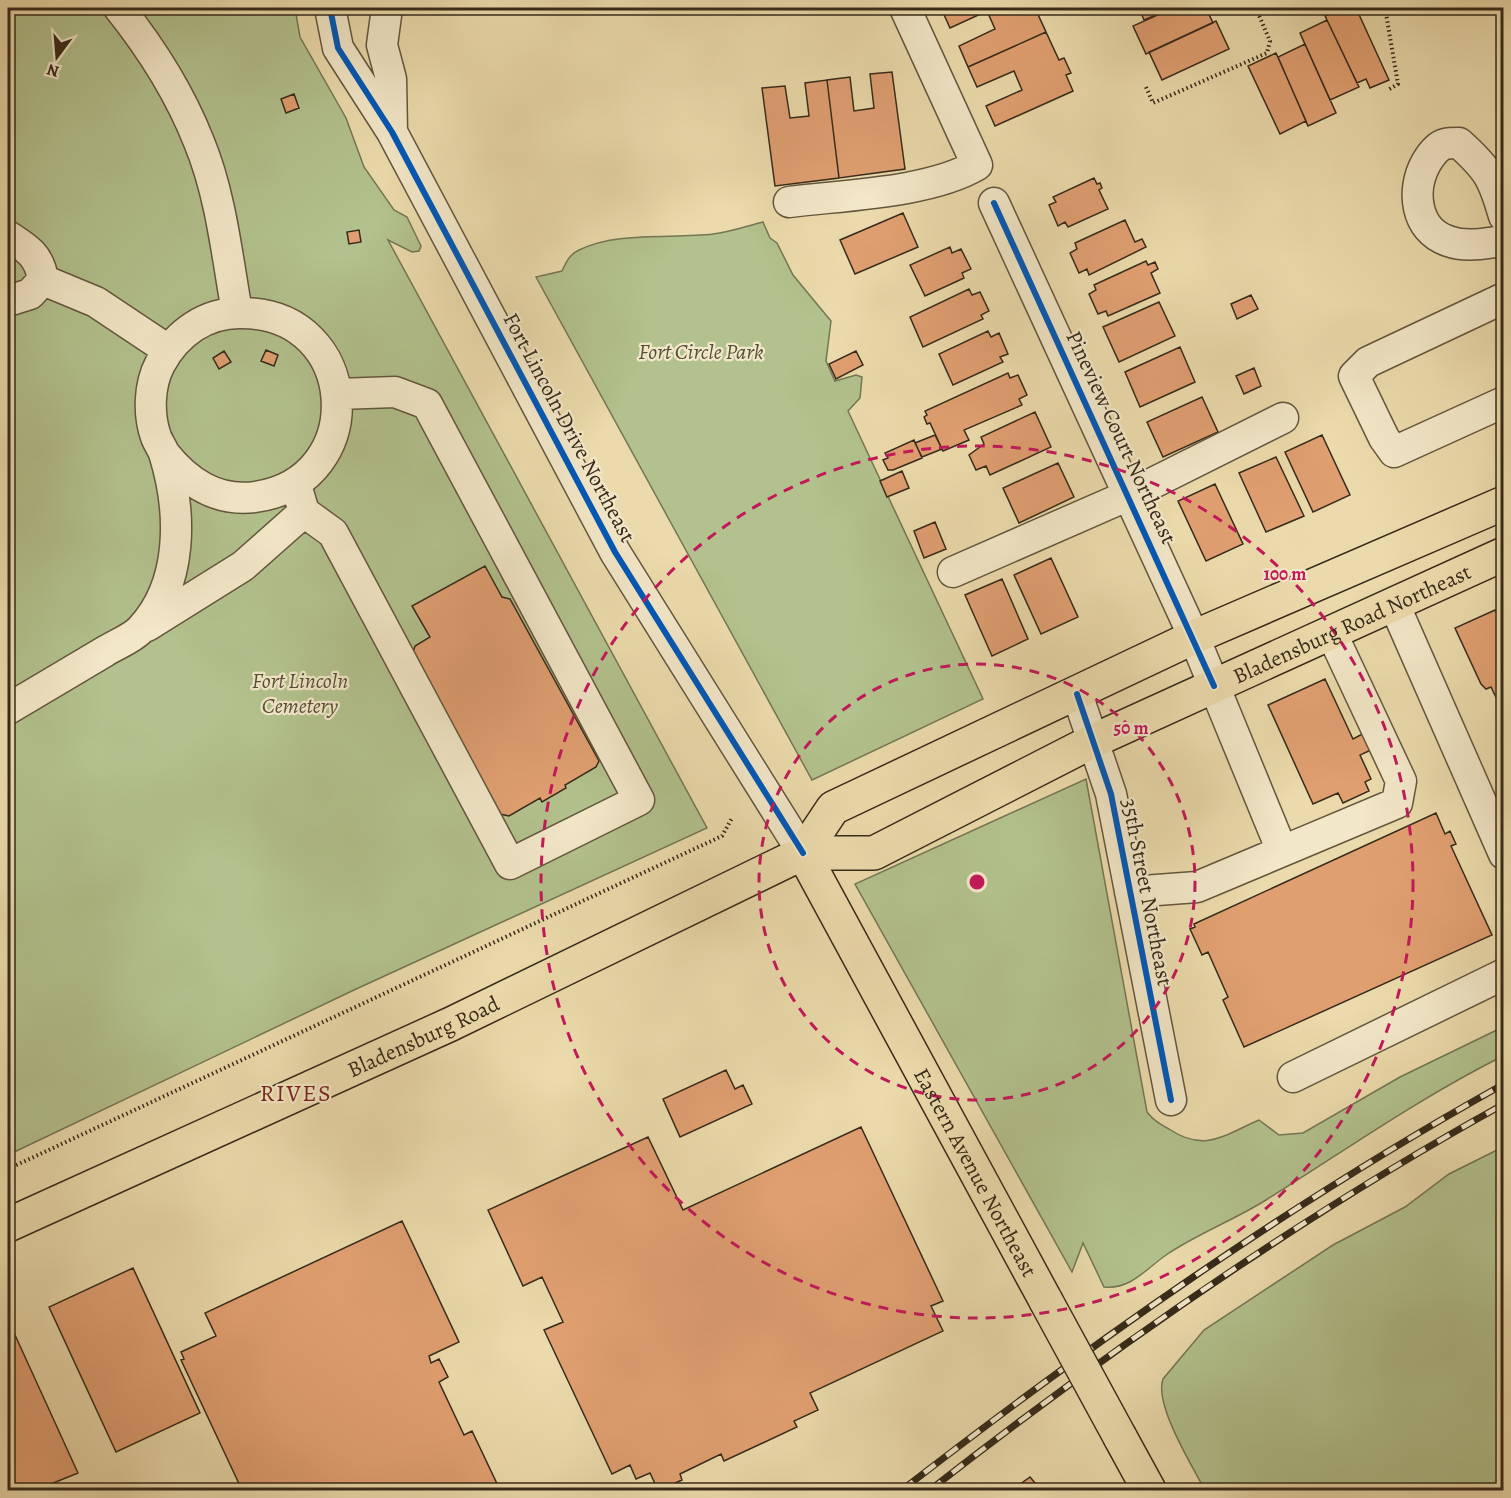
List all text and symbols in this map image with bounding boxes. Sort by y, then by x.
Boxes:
north arrow [27,27,87,87]
text: N [44,58,62,83]
street label: Fort Lincoln Drive Northeast [496,307,642,548]
street label: Pineview Court Northeast [1058,326,1184,549]
park label: Fort Circle Park [638,337,764,367]
street label: Bladensburg Road Northeast [1228,557,1476,691]
text: 100 m [1264,562,1306,586]
park label: Fort Lincoln Cemetery [252,666,348,721]
text: 50 m [1114,716,1148,740]
street label: 35th Street Northeast [1114,796,1180,989]
centre of rings [967,872,987,892]
street label: Bladensburg Road [343,989,505,1085]
street label: Eastern Avenue Northeast [906,1063,1044,1282]
district label: RIVES [260,1077,332,1109]

